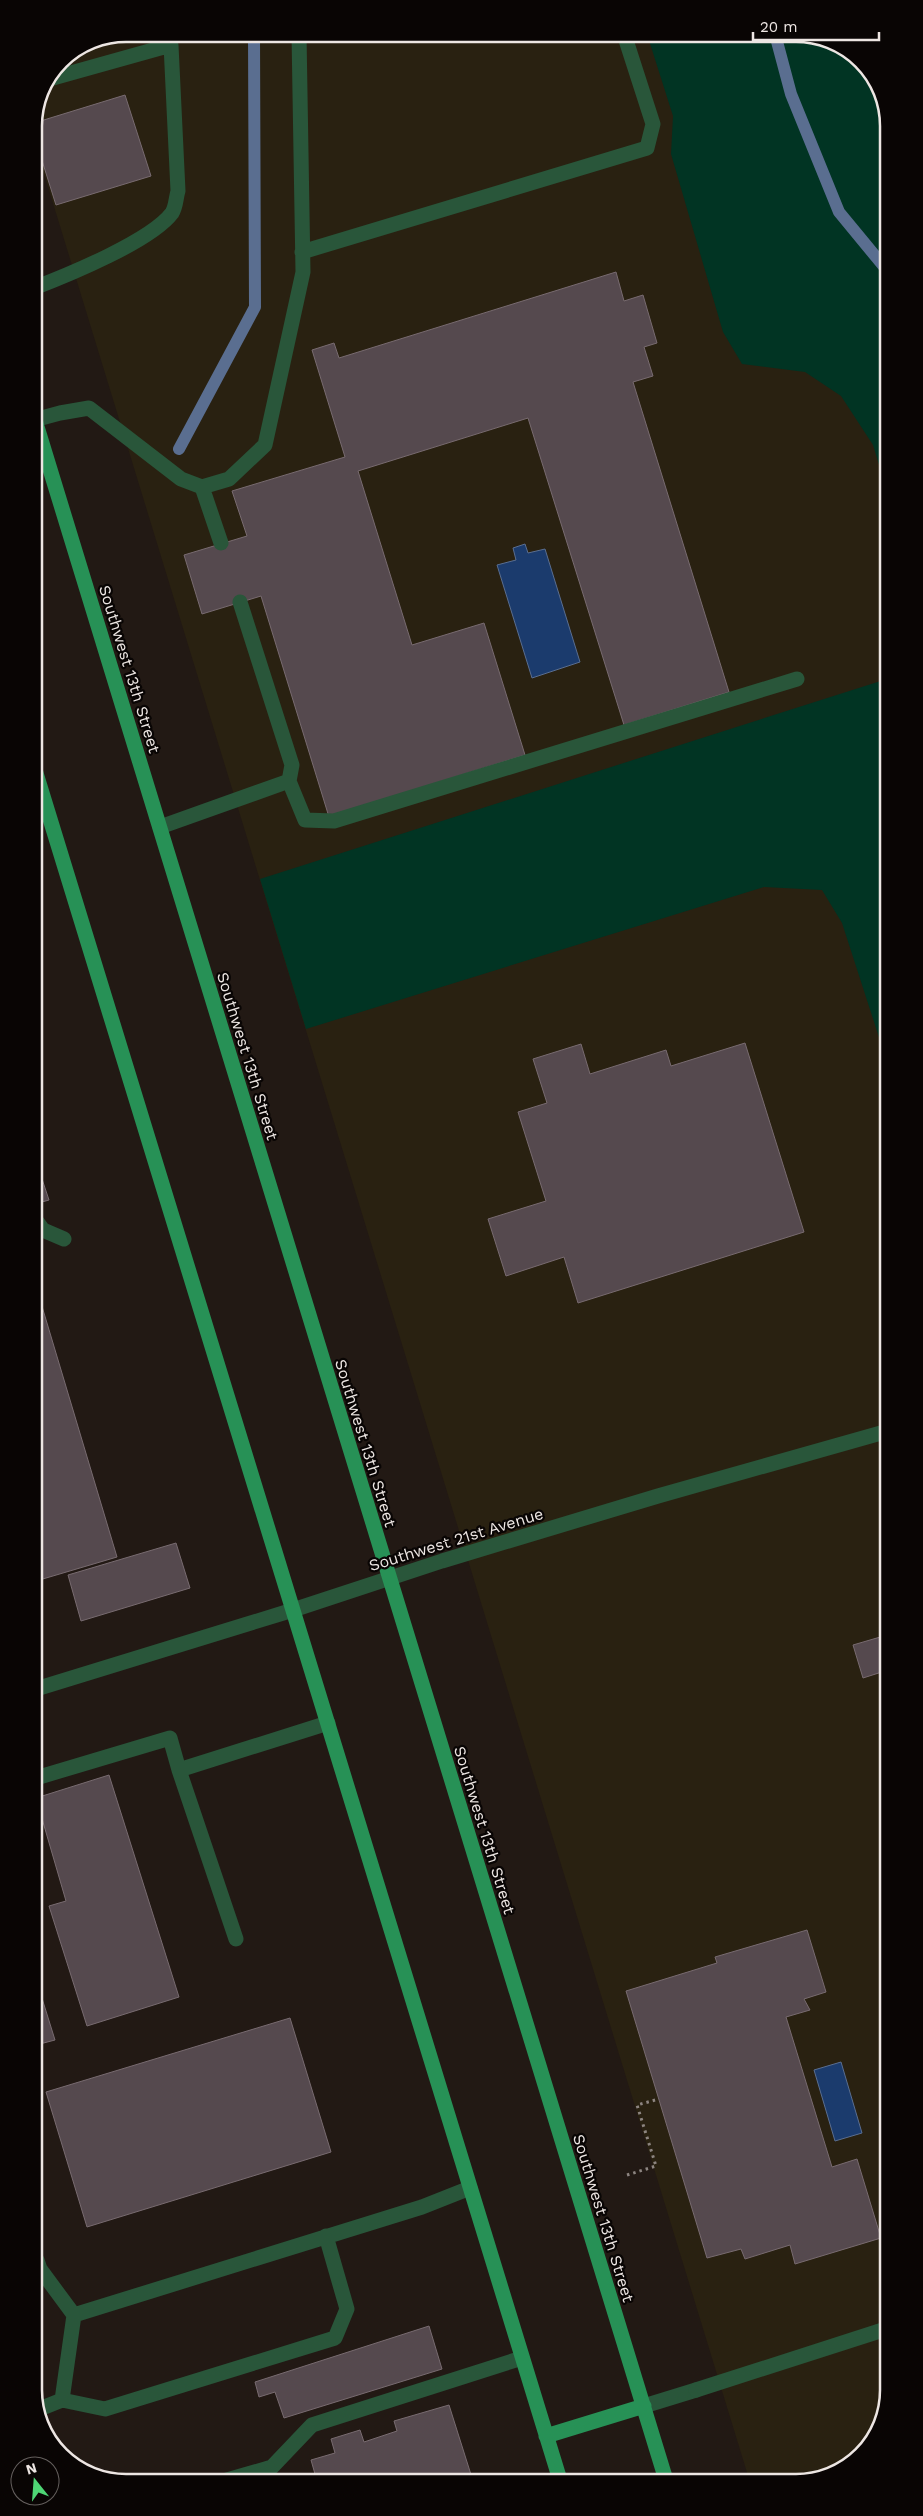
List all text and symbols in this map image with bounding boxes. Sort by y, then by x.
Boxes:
scale bar [753,10,879,42]
text: 20 m [760,18,798,36]
street label: Southwest 13th Street [95,583,164,756]
street label: Southwest 13th Street [213,970,282,1143]
street label: Southwest 13th Street [331,1357,400,1530]
street label: Southwest 21st Avenue [367,1504,546,1575]
street label: Southwest 13th Street [450,1744,519,1917]
street label: Southwest 13th Street [569,2132,638,2305]
north arrow [10,2456,60,2506]
text: N [24,2459,38,2478]

